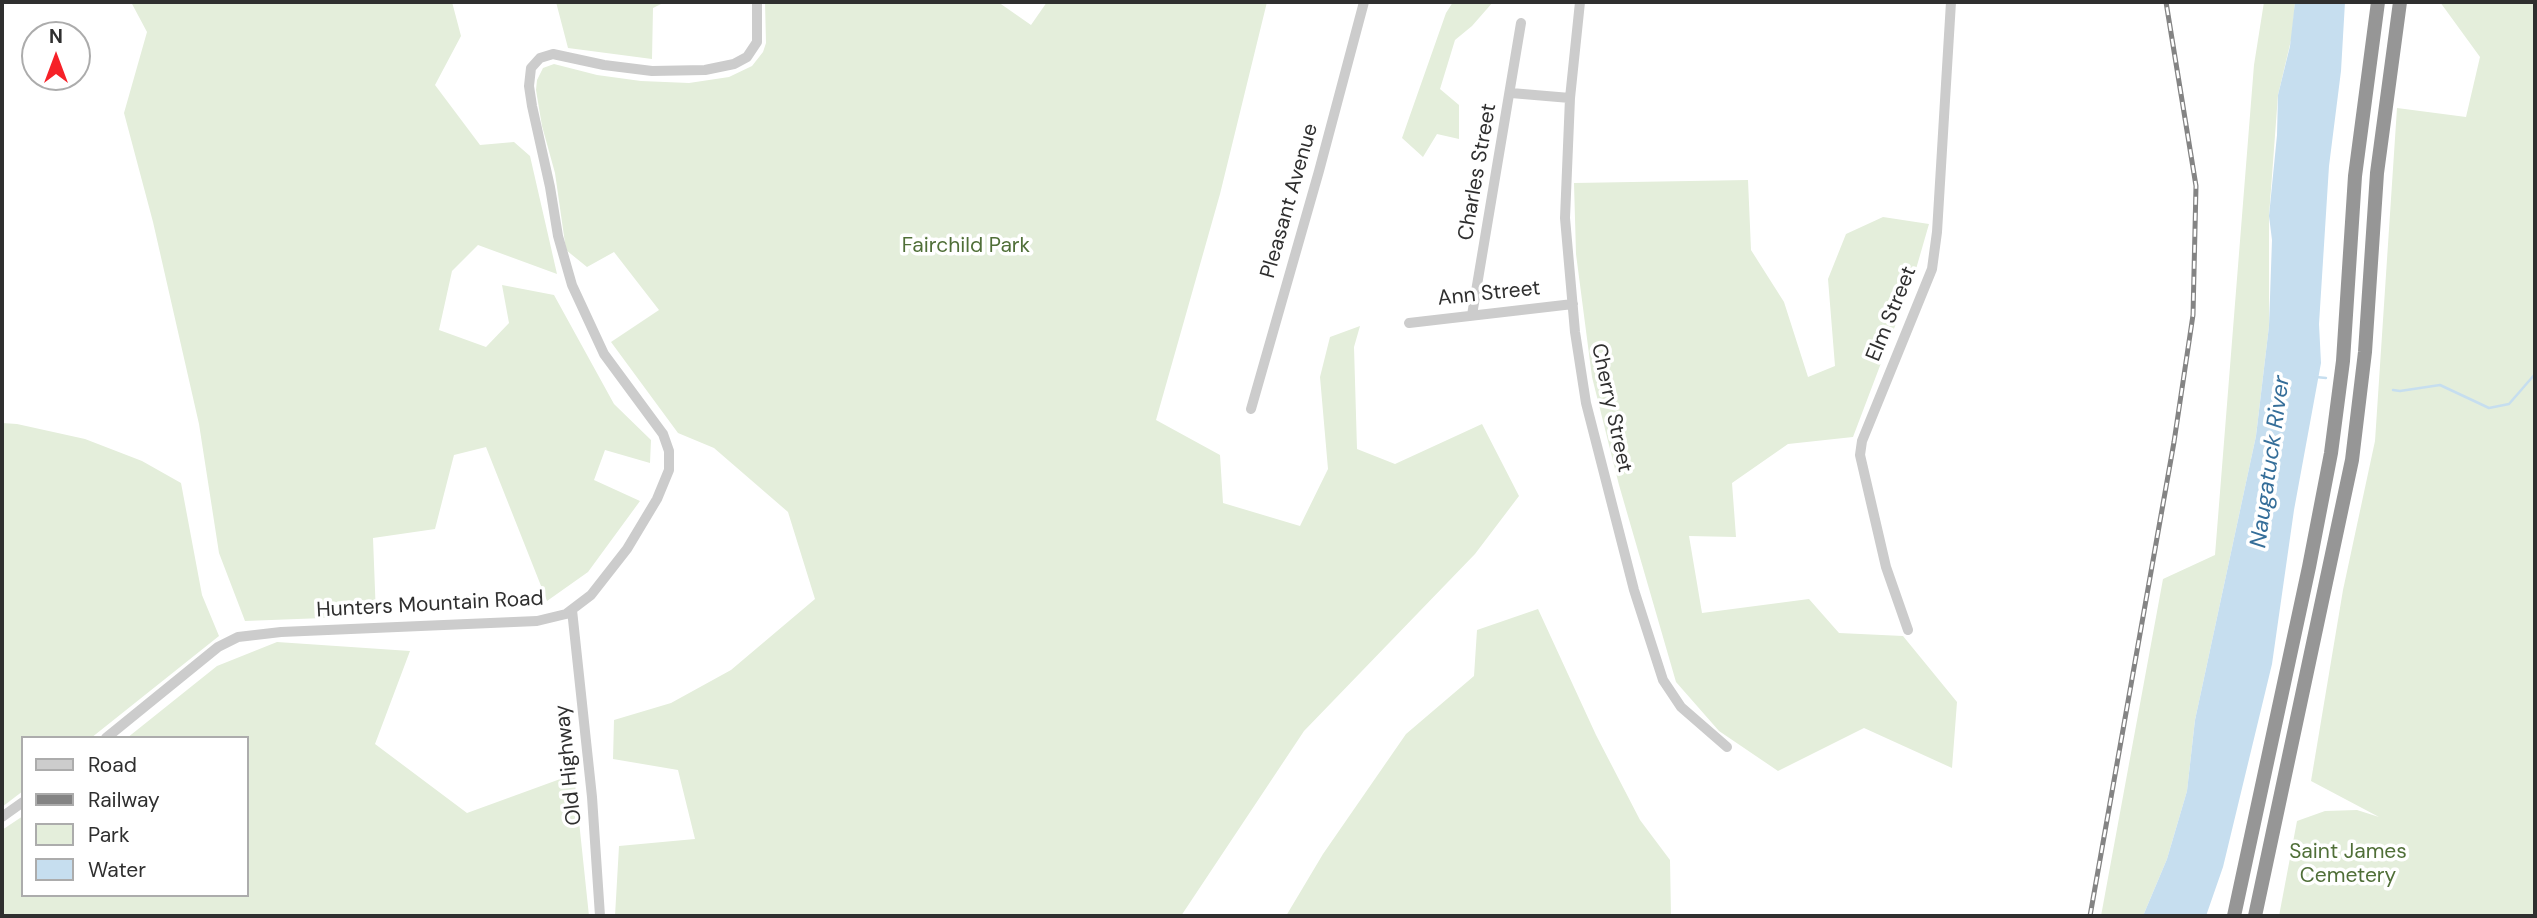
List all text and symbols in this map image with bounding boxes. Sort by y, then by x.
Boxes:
north arrow [21,21,91,91]
text: N [49,24,63,49]
street label: Charles Street [1454,102,1502,242]
street label: Pleasant Avenue [1256,121,1324,281]
park label: Fairchild Park [902,233,1030,259]
street label: Elm Street [1862,263,1922,365]
street label: Ann Street [1436,276,1542,312]
street label: Cherry Street [1585,341,1637,475]
water label: Naugatuck River [2245,374,2297,550]
street label: Hunters Mountain Road [316,586,544,624]
street label: Old Highway [550,703,588,827]
legend [21,736,248,897]
text: Road [88,751,137,779]
text: Railway [88,786,160,814]
text: Park [88,821,129,849]
park label: Saint James Cemetery [2289,839,2407,889]
text: Water [88,856,146,884]

